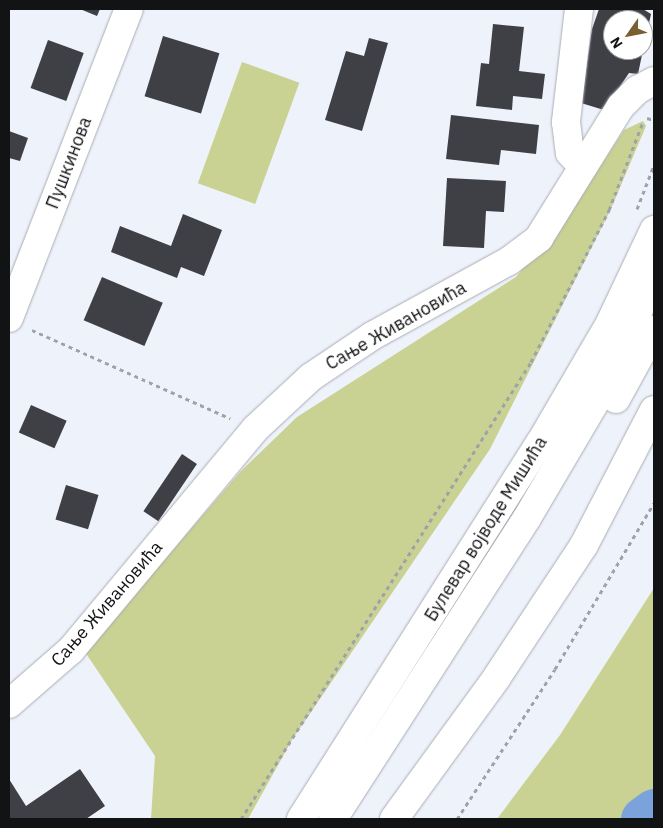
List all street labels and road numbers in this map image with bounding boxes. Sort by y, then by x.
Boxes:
street label: Пушкинова [42,114,96,212]
street label: Сање Живановића [322,277,470,375]
street label: Булевар војводе Мишића [420,433,552,625]
street label: Сање Живановића [47,537,167,671]

